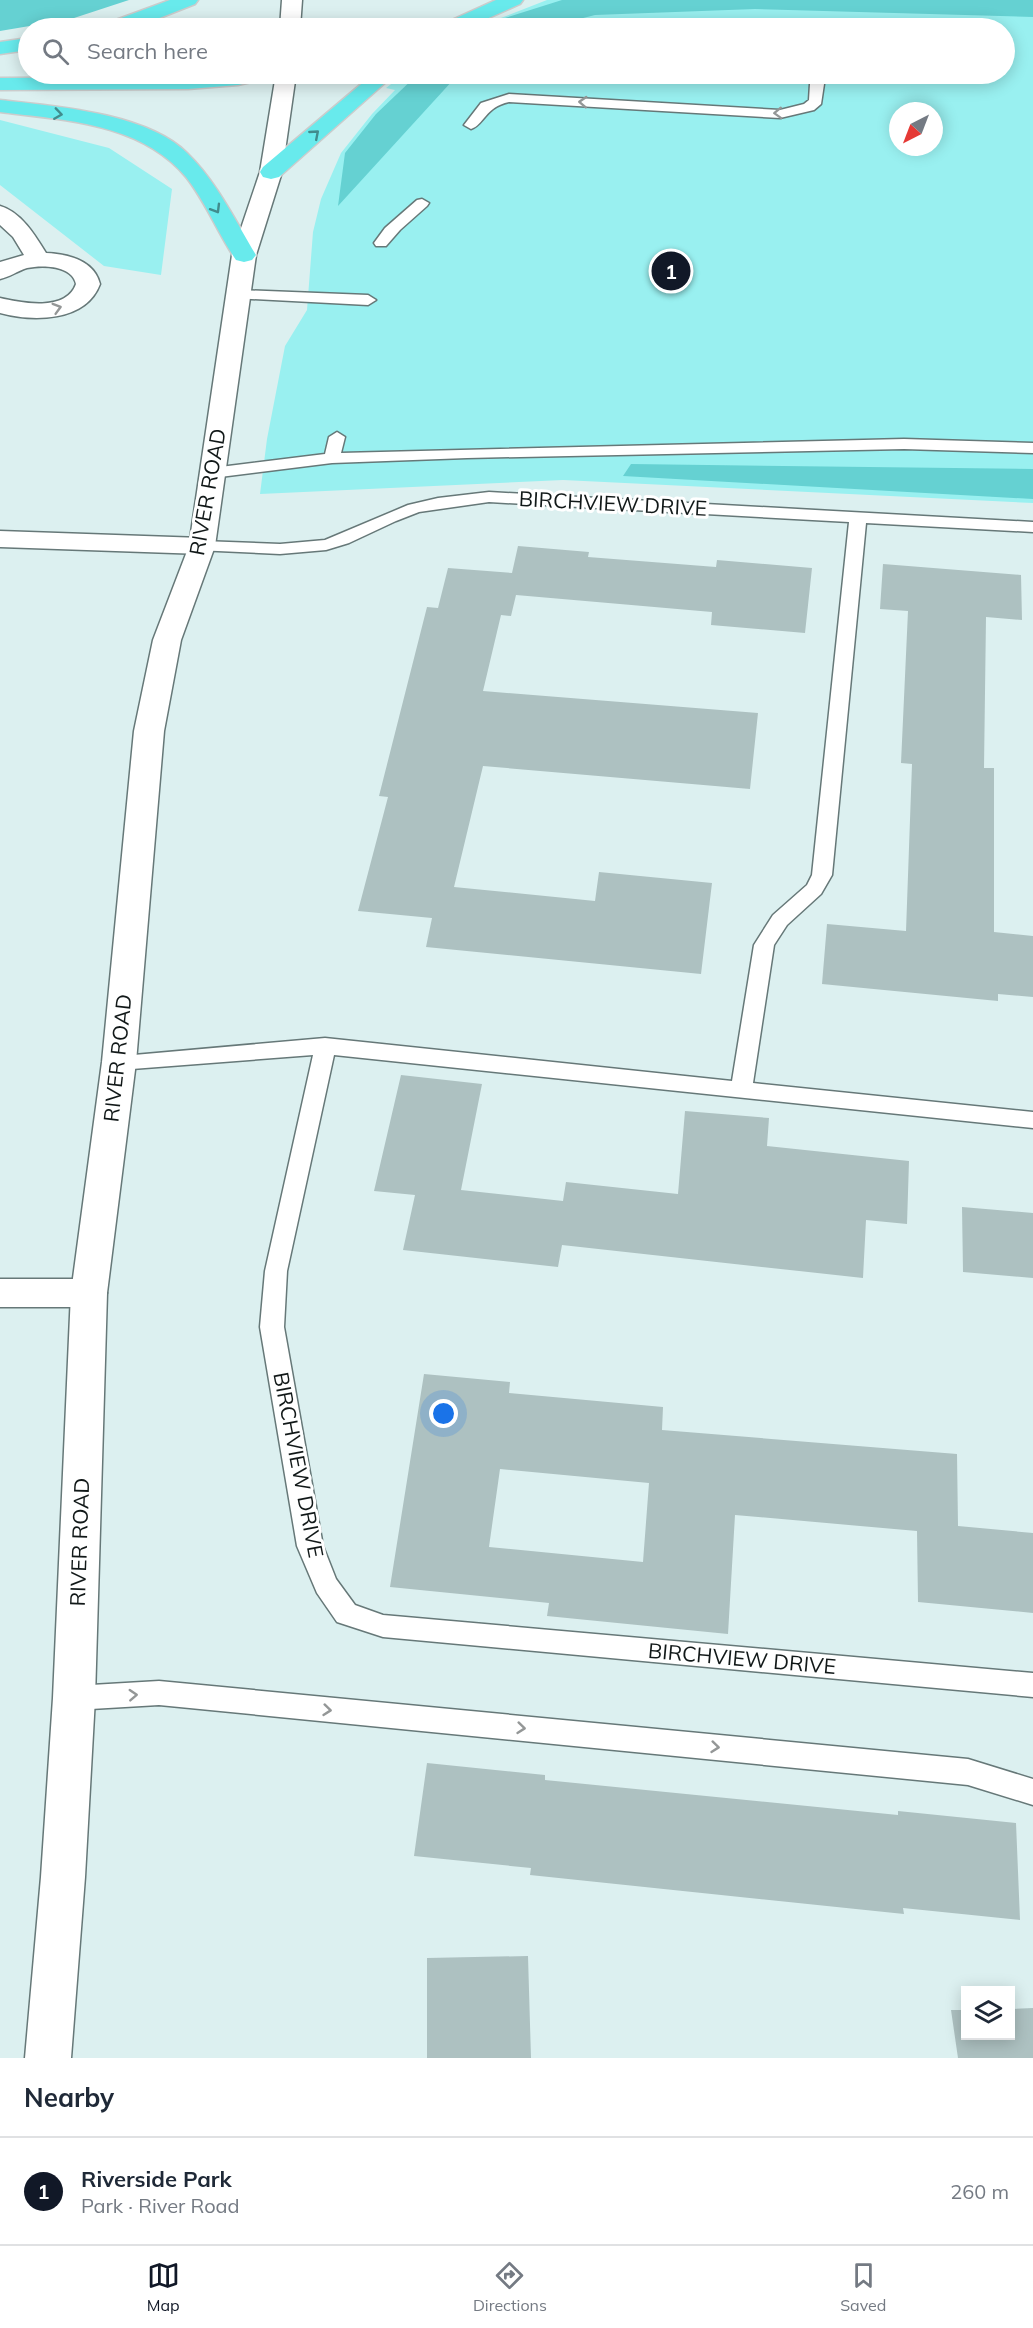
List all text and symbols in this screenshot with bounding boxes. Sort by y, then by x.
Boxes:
search box [18,18,1015,84]
icon: search [39,35,72,68]
text: Search here [87,37,208,65]
one-way arrow [579,96,588,109]
north arrow [889,102,943,156]
one-way arrow [53,107,63,119]
one-way arrow [773,107,782,119]
one-way arrow [308,130,319,141]
one-way arrow [209,203,221,213]
pin: 1 [652,248,690,294]
one-way arrow [51,303,62,315]
street label: RIVER ROAD [183,426,231,557]
street label: BIRCHVIEW DRIVE [518,485,708,521]
street label: RIVER ROAD [97,993,137,1123]
street label: BIRCHVIEW DRIVE [268,1370,330,1560]
your location [429,1399,458,1428]
street label: RIVER ROAD [64,1477,94,1607]
street label: BIRCHVIEW DRIVE [647,1637,837,1679]
one-way arrow [128,1688,137,1701]
one-way arrow [322,1703,331,1716]
one-way arrow [516,1721,525,1734]
one-way arrow [710,1740,719,1753]
map controls [961,1986,1015,2040]
button: layers [961,1986,1015,2040]
text: Nearby [24,2081,114,2114]
text: Riverside Park [81,2165,232,2193]
text: 1 [38,2179,50,2204]
text: 260 m [950,2179,1009,2204]
text: Park · River Road [81,2193,240,2218]
tab: Map [147,2259,180,2315]
tab: Directions [473,2259,547,2315]
tab: Saved [840,2259,886,2315]

